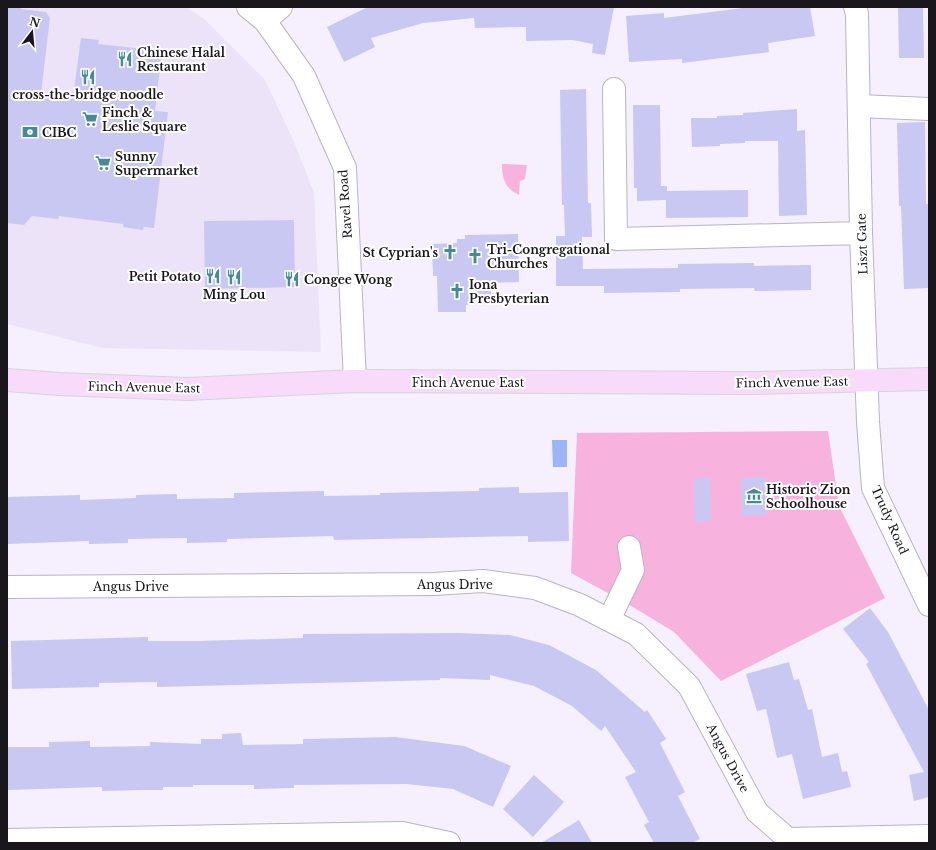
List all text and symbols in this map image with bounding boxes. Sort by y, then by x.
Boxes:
north arrow [12,12,52,52]
text: N [28,14,42,31]
place label: Chinese Halal Restaurant [137,45,226,74]
restaurant icon: Chinese Halal Restaurant [116,50,134,68]
restaurant icon: cross-the-bridge noodle [79,68,97,86]
place label: cross-the-bridge noodle [12,87,164,102]
place label: Finch & Leslie Square [102,105,187,134]
supermarket icon: Finch & Leslie Square [81,110,99,128]
bank icon: CIBC [21,123,39,141]
place label: CIBC [42,125,77,140]
place label: Sunny Supermarket [115,149,199,178]
supermarket icon: Sunny Supermarket [94,154,112,172]
street label: Ravel Road [335,169,355,239]
street label: Liszt Gate [853,213,871,275]
place label: Tri-Congregational Churches [487,242,611,271]
church icon: St Cyprian's [441,243,459,261]
place label: St Cyprian's [363,245,438,260]
church icon: Tri-Congregational Churches [466,247,484,265]
restaurant icon: Petit Potato [204,267,222,285]
restaurant icon: Ming Lou [225,268,243,286]
place label: Petit Potato [129,269,201,284]
restaurant icon: Congee Wong [283,270,301,288]
place label: Congee Wong [304,272,393,287]
place label: Iona Presbyterian [469,277,549,306]
church icon: Iona Presbyterian [448,282,466,300]
place label: Ming Lou [203,287,266,302]
street label: Finch Avenue East [736,374,849,390]
street label: Finch Avenue East [412,375,525,390]
street label: Finch Avenue East [88,379,201,395]
place label: Historic Zion Schoolhouse [766,482,851,511]
street label: Trudy Road [868,483,912,557]
museum icon: Historic Zion Schoolhouse [745,487,763,505]
street label: Angus Drive [416,577,493,592]
street label: Angus Drive [92,579,169,594]
street label: Angus Drive [703,720,753,795]

